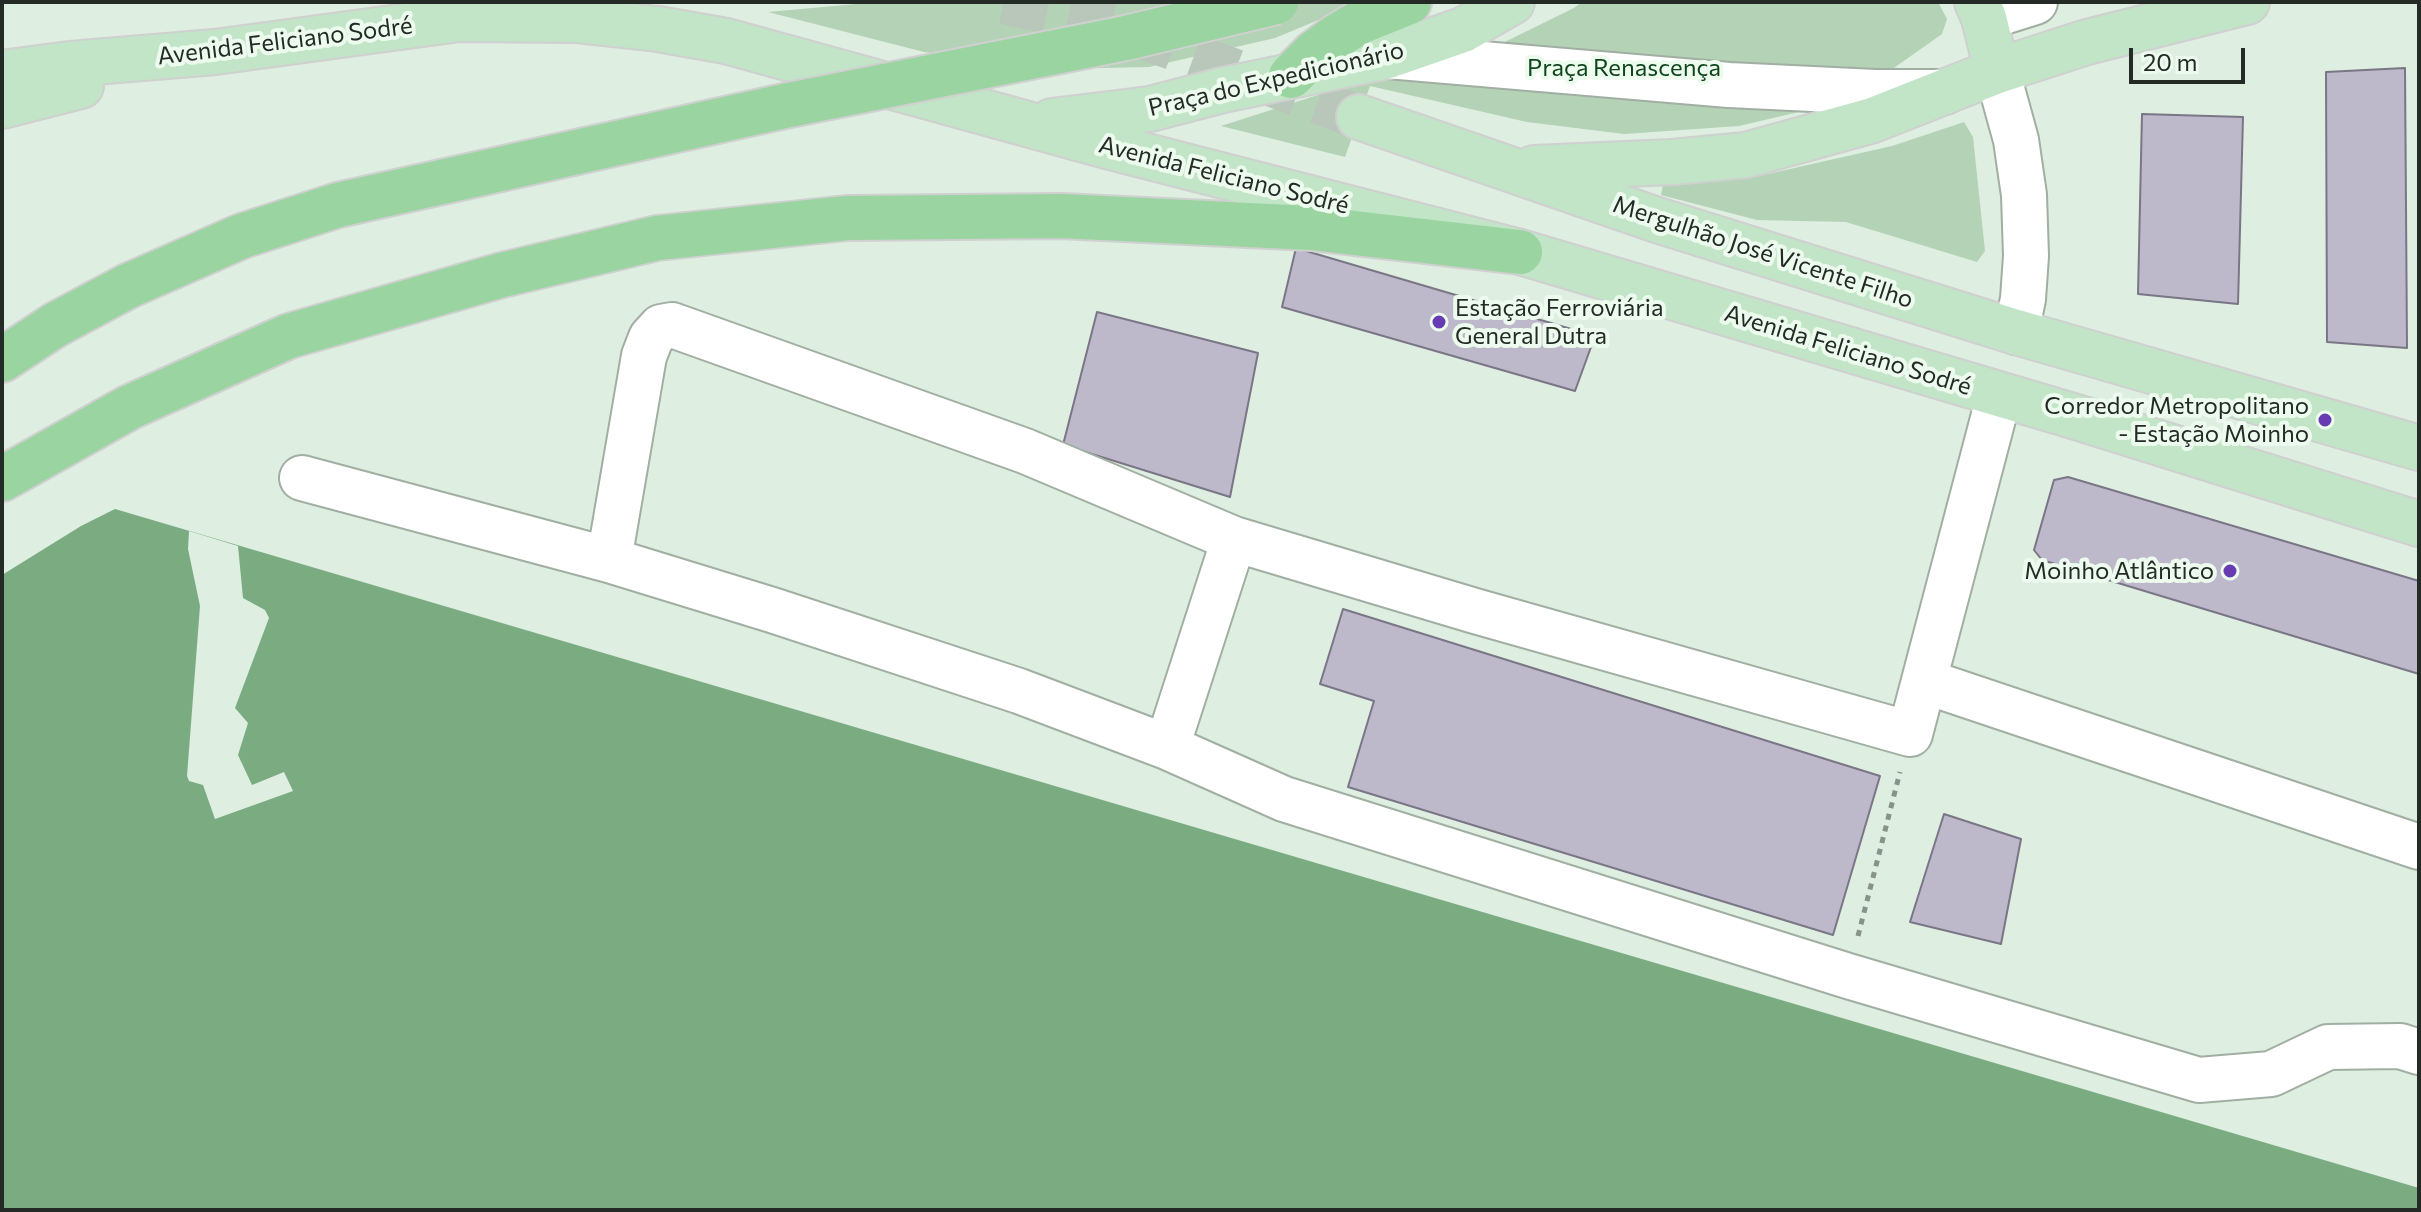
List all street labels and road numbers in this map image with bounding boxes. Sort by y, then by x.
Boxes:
street label: Avenida Feliciano Sodré [156,11,414,71]
street label: Praça do Expedicionário [1145,36,1407,122]
street label: Avenida Feliciano Sodré [1096,130,1352,220]
street label: Mergulhão José Vicente Filho [1609,190,1917,314]
street label: Avenida Feliciano Sodré [1721,299,1975,401]

